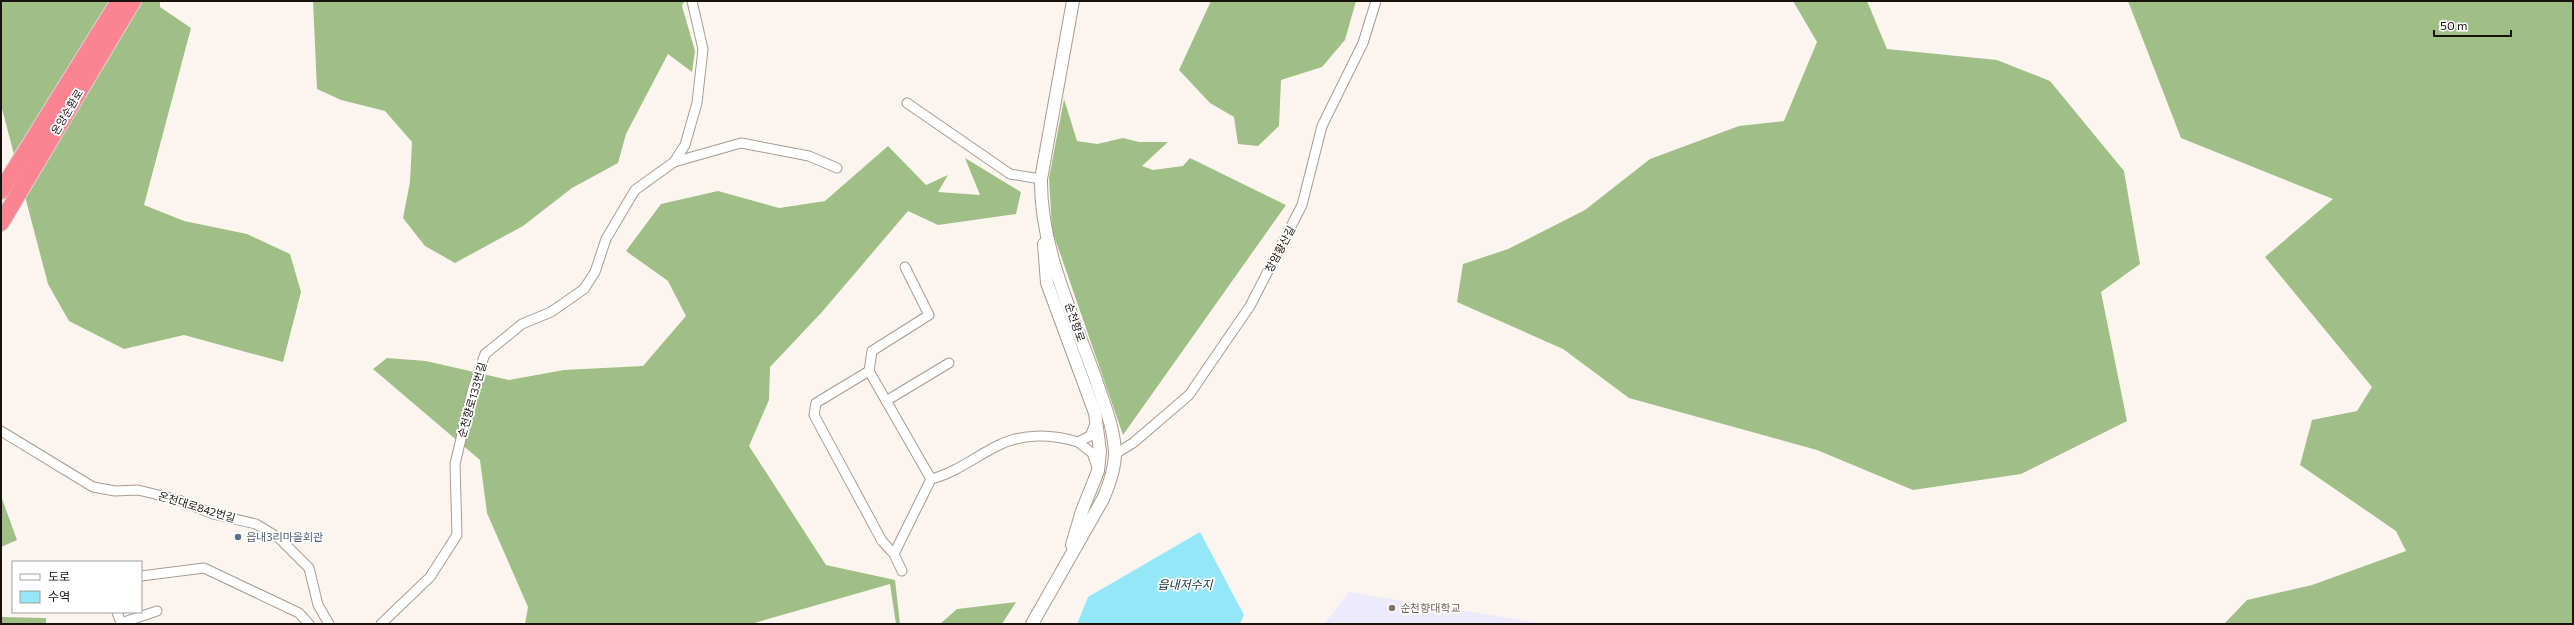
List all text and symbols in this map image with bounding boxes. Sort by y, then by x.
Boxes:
scale bar [2434,12,2511,38]
text: 50 m [2440,18,2468,32]
street label: 온양순환로 [48,87,85,137]
street label: 창암황산길 [1262,223,1297,274]
street label: 순천향로 [1063,301,1088,343]
street label: 순천향로133번길 [455,361,489,439]
street label: 온천대로842번길 [157,489,237,524]
place label: 읍내3리마을회관 [246,530,323,543]
marker: 읍내3리마을회관 [233,532,243,542]
legend [12,561,142,613]
text: 도로 [48,569,70,583]
water label: 읍내저수지 [1157,577,1214,591]
text: 수역 [48,589,70,603]
place label: 순천향대학교 [1400,601,1461,614]
marker: 순천향대학교 [1387,603,1397,613]

